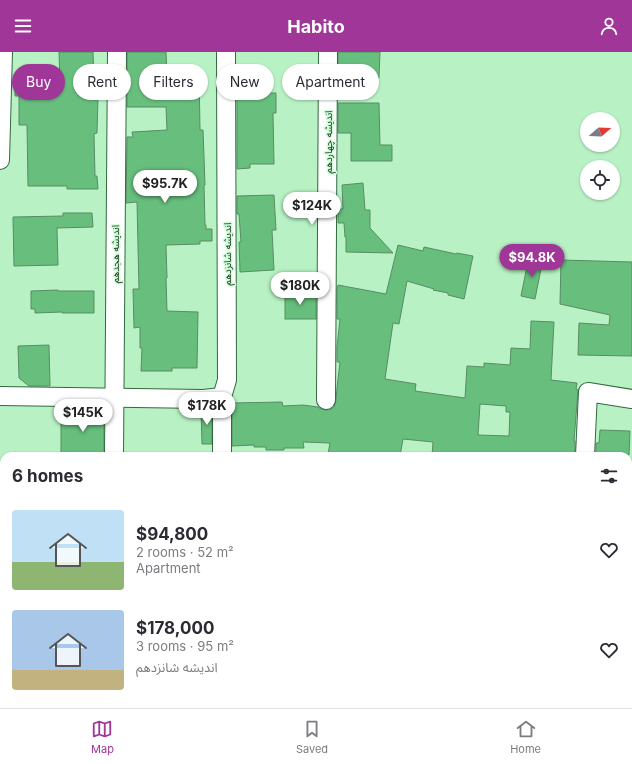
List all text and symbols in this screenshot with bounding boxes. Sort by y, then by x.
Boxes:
icon: menu [12,15,34,37]
icon: person [598,15,620,37]
text: Habito [287,16,345,37]
chip: Buy [12,64,65,100]
chip: Rent [73,64,131,100]
chip: Filters [139,64,208,100]
chip: New [216,64,274,100]
chip: Apartment [282,64,379,100]
street label: اندیشه چهاردهم [322,111,336,173]
north arrow [580,112,620,152]
map controls [580,112,620,200]
button: locate [580,160,620,200]
pin: $95.7K [132,170,198,204]
text: $95.7K [142,175,188,191]
pin: $124K [284,192,340,226]
text: $124K [292,197,332,213]
street label: اندیشه شانزدهم [221,223,235,285]
street label: اندیشه هجدهم [109,225,123,283]
pin: $94.8K [499,244,565,278]
text: $94.8K [508,249,556,265]
pin: $180K [272,272,328,306]
text: $180K [280,277,320,293]
pin: $178K [179,392,235,426]
text: $178K [187,397,227,413]
pin: $145K [55,399,111,433]
text: $145K [63,404,103,420]
icon: filters [598,465,620,487]
text: 6 homes [12,466,83,486]
text: $94,800 [136,524,208,544]
icon: home [44,526,92,574]
icon: heart [598,539,620,561]
text: 2 rooms · 52 m² [136,544,234,560]
text: Apartment [136,560,201,576]
text: $178,000 [136,618,214,638]
icon: home [44,626,92,674]
text: 3 rooms · 95 m² [136,638,234,654]
icon: heart [598,639,620,661]
text: اندیشه شانزدهم [136,659,218,675]
tab: Map [91,718,114,756]
tab: Saved [296,718,328,756]
tab: Home [510,718,541,756]

